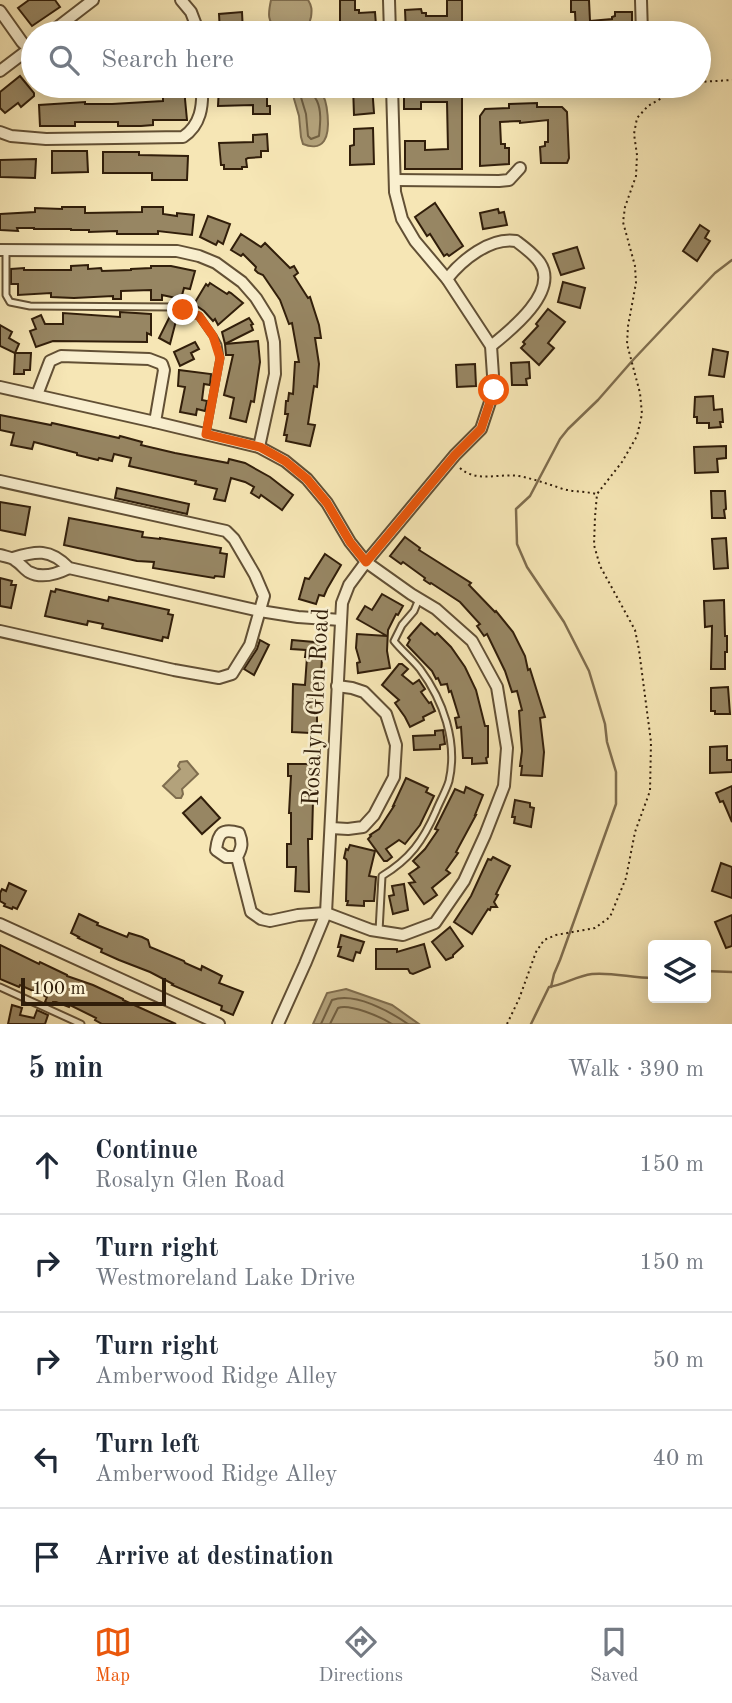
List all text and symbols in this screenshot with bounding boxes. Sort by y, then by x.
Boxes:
search box [21,21,711,98]
icon: search [45,41,83,79]
text: Search here [101,47,234,73]
route end [167,294,198,325]
route start [478,374,509,405]
street label: Rosalyn Glen Road [300,607,334,807]
map controls [648,940,711,1003]
button: layers [648,940,711,1003]
scale bar [21,975,166,1007]
text: 100 m [32,980,85,999]
text: 5 min [28,1054,103,1084]
text: Walk · 390 m [568,1058,704,1081]
text: Continue [95,1138,198,1164]
icon: ahead [28,1146,66,1184]
text: 150 m [639,1153,704,1176]
text: Rosalyn Glen Road [95,1169,285,1192]
text: Turn right [95,1236,218,1262]
icon: right [28,1244,66,1282]
text: 150 m [639,1251,704,1274]
text: Westmoreland Lake Drive [95,1267,355,1290]
text: Turn right [95,1334,218,1360]
icon: right [28,1342,66,1380]
text: 50 m [653,1349,704,1372]
text: Amberwood Ridge Alley [95,1365,338,1388]
text: Turn left [95,1432,200,1458]
icon: left [28,1440,66,1478]
text: 40 m [653,1447,704,1470]
text: Amberwood Ridge Alley [95,1463,338,1486]
icon: arrive [28,1538,66,1576]
text: Arrive at destination [95,1544,334,1570]
tab: Map [94,1623,132,1688]
tab: Directions [319,1623,403,1688]
tab: Saved [590,1623,638,1688]

